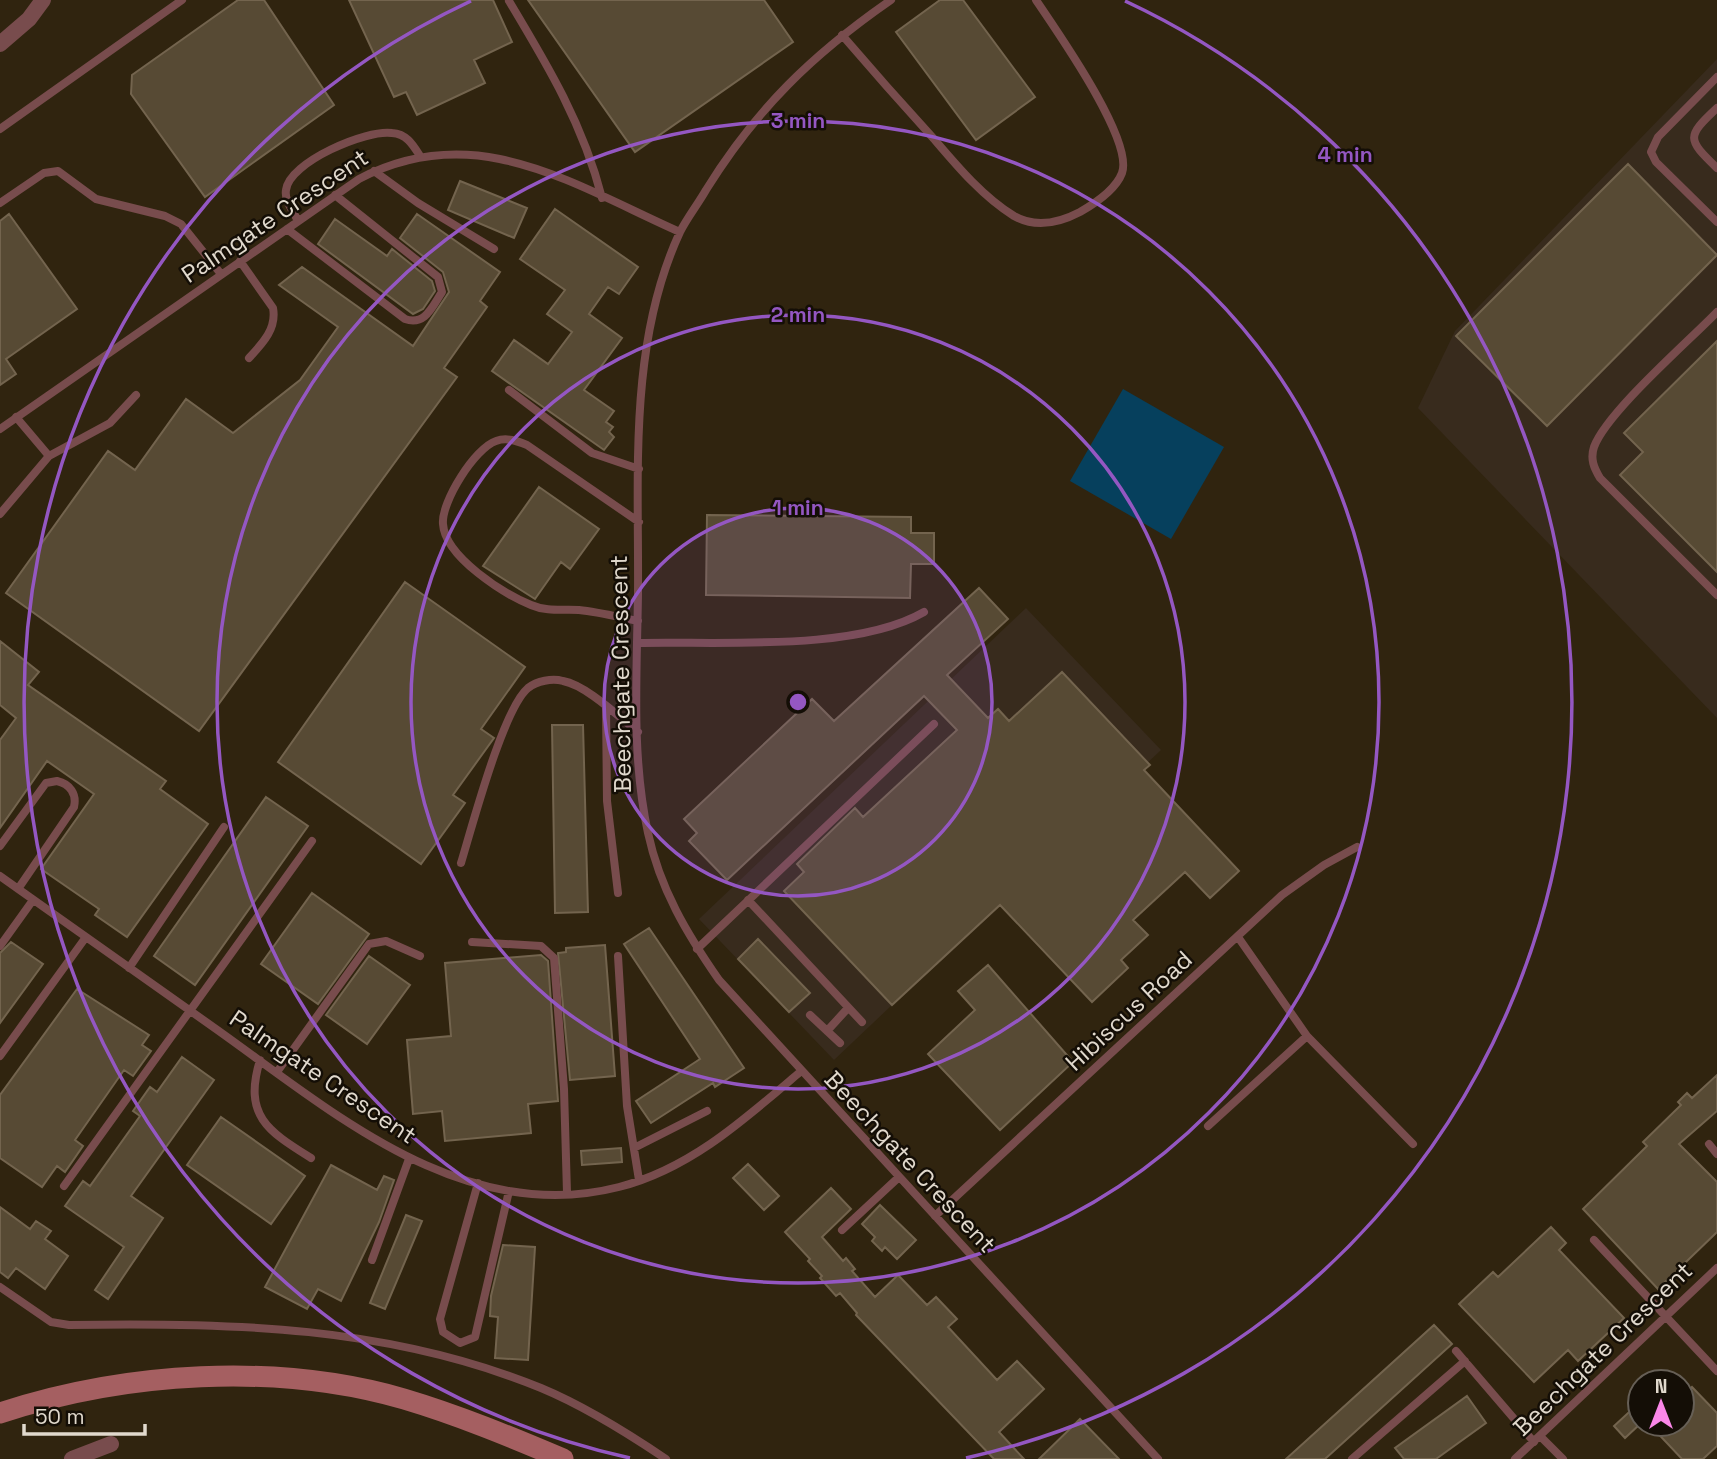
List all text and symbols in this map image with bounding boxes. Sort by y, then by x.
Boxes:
text: 3 min [771,107,825,134]
text: 4 min [1317,141,1373,168]
street label: Palmgate Crescent [175,142,374,290]
text: 2 min [771,301,825,328]
text: 1 min [772,494,824,521]
street label: Beechgate Crescent [603,555,638,793]
centre of rings [786,690,810,714]
street label: Hibiscus Road [1059,944,1199,1077]
street label: Palmgate Crescent [224,1003,423,1151]
street label: Beechgate Crescent [818,1064,1003,1259]
street label: Beechgate Crescent [1506,1255,1699,1442]
north arrow [1626,1368,1696,1438]
text: N [1655,1374,1667,1399]
scale bar [24,1392,145,1436]
text: 50 m [35,1403,85,1430]

